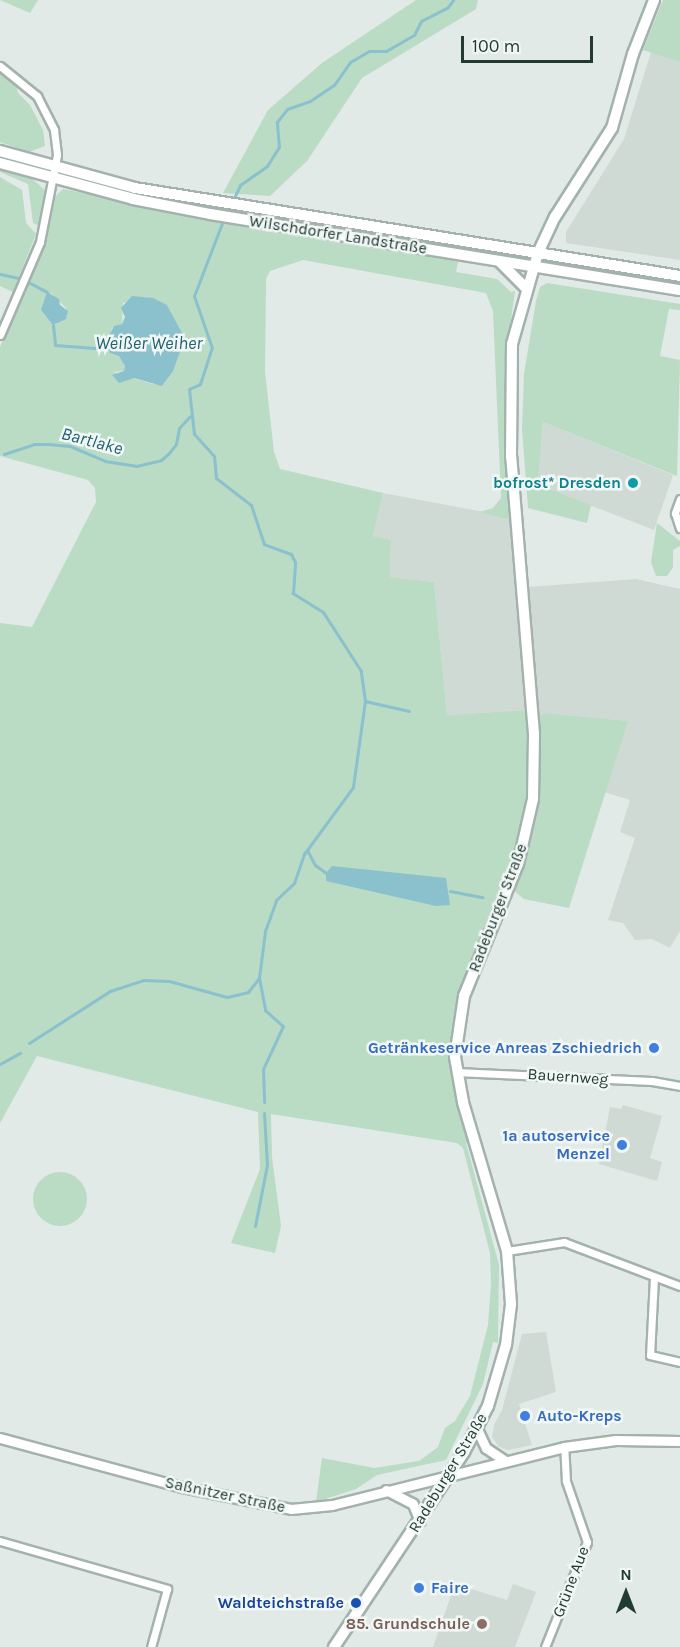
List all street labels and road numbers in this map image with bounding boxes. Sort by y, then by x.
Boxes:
street label: Wilschdorfer Landstraße [248,211,428,259]
street label: Radeburger Straße [465,841,531,975]
street label: Bauernweg [527,1065,609,1089]
street label: Radeburger Straße [405,1410,491,1536]
street label: Saßnitzer Straße [163,1473,287,1517]
street label: Grüne Aue [549,1544,593,1620]

